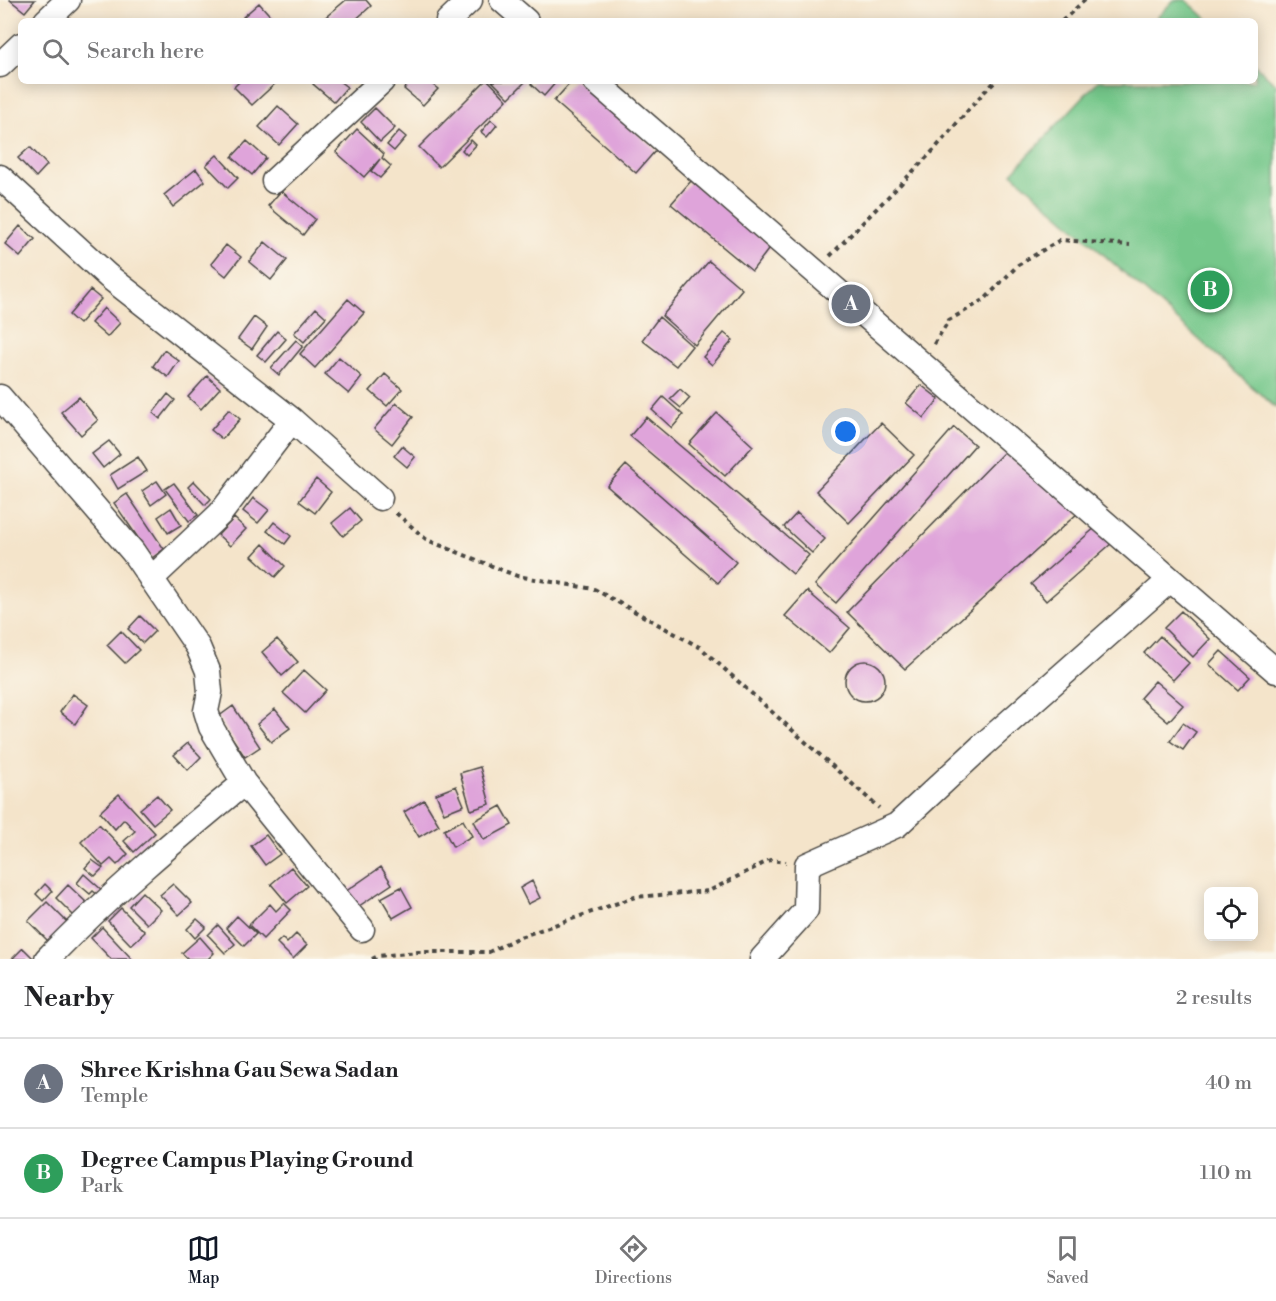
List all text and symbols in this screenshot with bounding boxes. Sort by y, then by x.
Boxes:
search box [18,18,1258,84]
icon: search [39,35,72,68]
text: Search here [87,38,204,65]
pin: B [1190,268,1230,312]
pin: A [832,282,870,326]
your location [831,417,860,446]
map controls [1204,887,1258,941]
button: locate [1204,887,1258,941]
text: Nearby [24,982,114,1014]
text: 2 results [1176,986,1252,1011]
text: Shree Krishna Gau Sewa Sadan [81,1057,399,1084]
text: A [36,1071,51,1096]
text: 40 m [1205,1071,1252,1096]
text: Temple [81,1084,148,1109]
text: Degree Campus Playing Ground [81,1147,414,1174]
text: B [36,1161,51,1186]
text: 110 m [1200,1161,1252,1186]
text: Park [81,1174,123,1199]
tab: Map [187,1232,220,1288]
tab: Directions [595,1232,672,1288]
tab: Saved [1047,1232,1089,1288]

